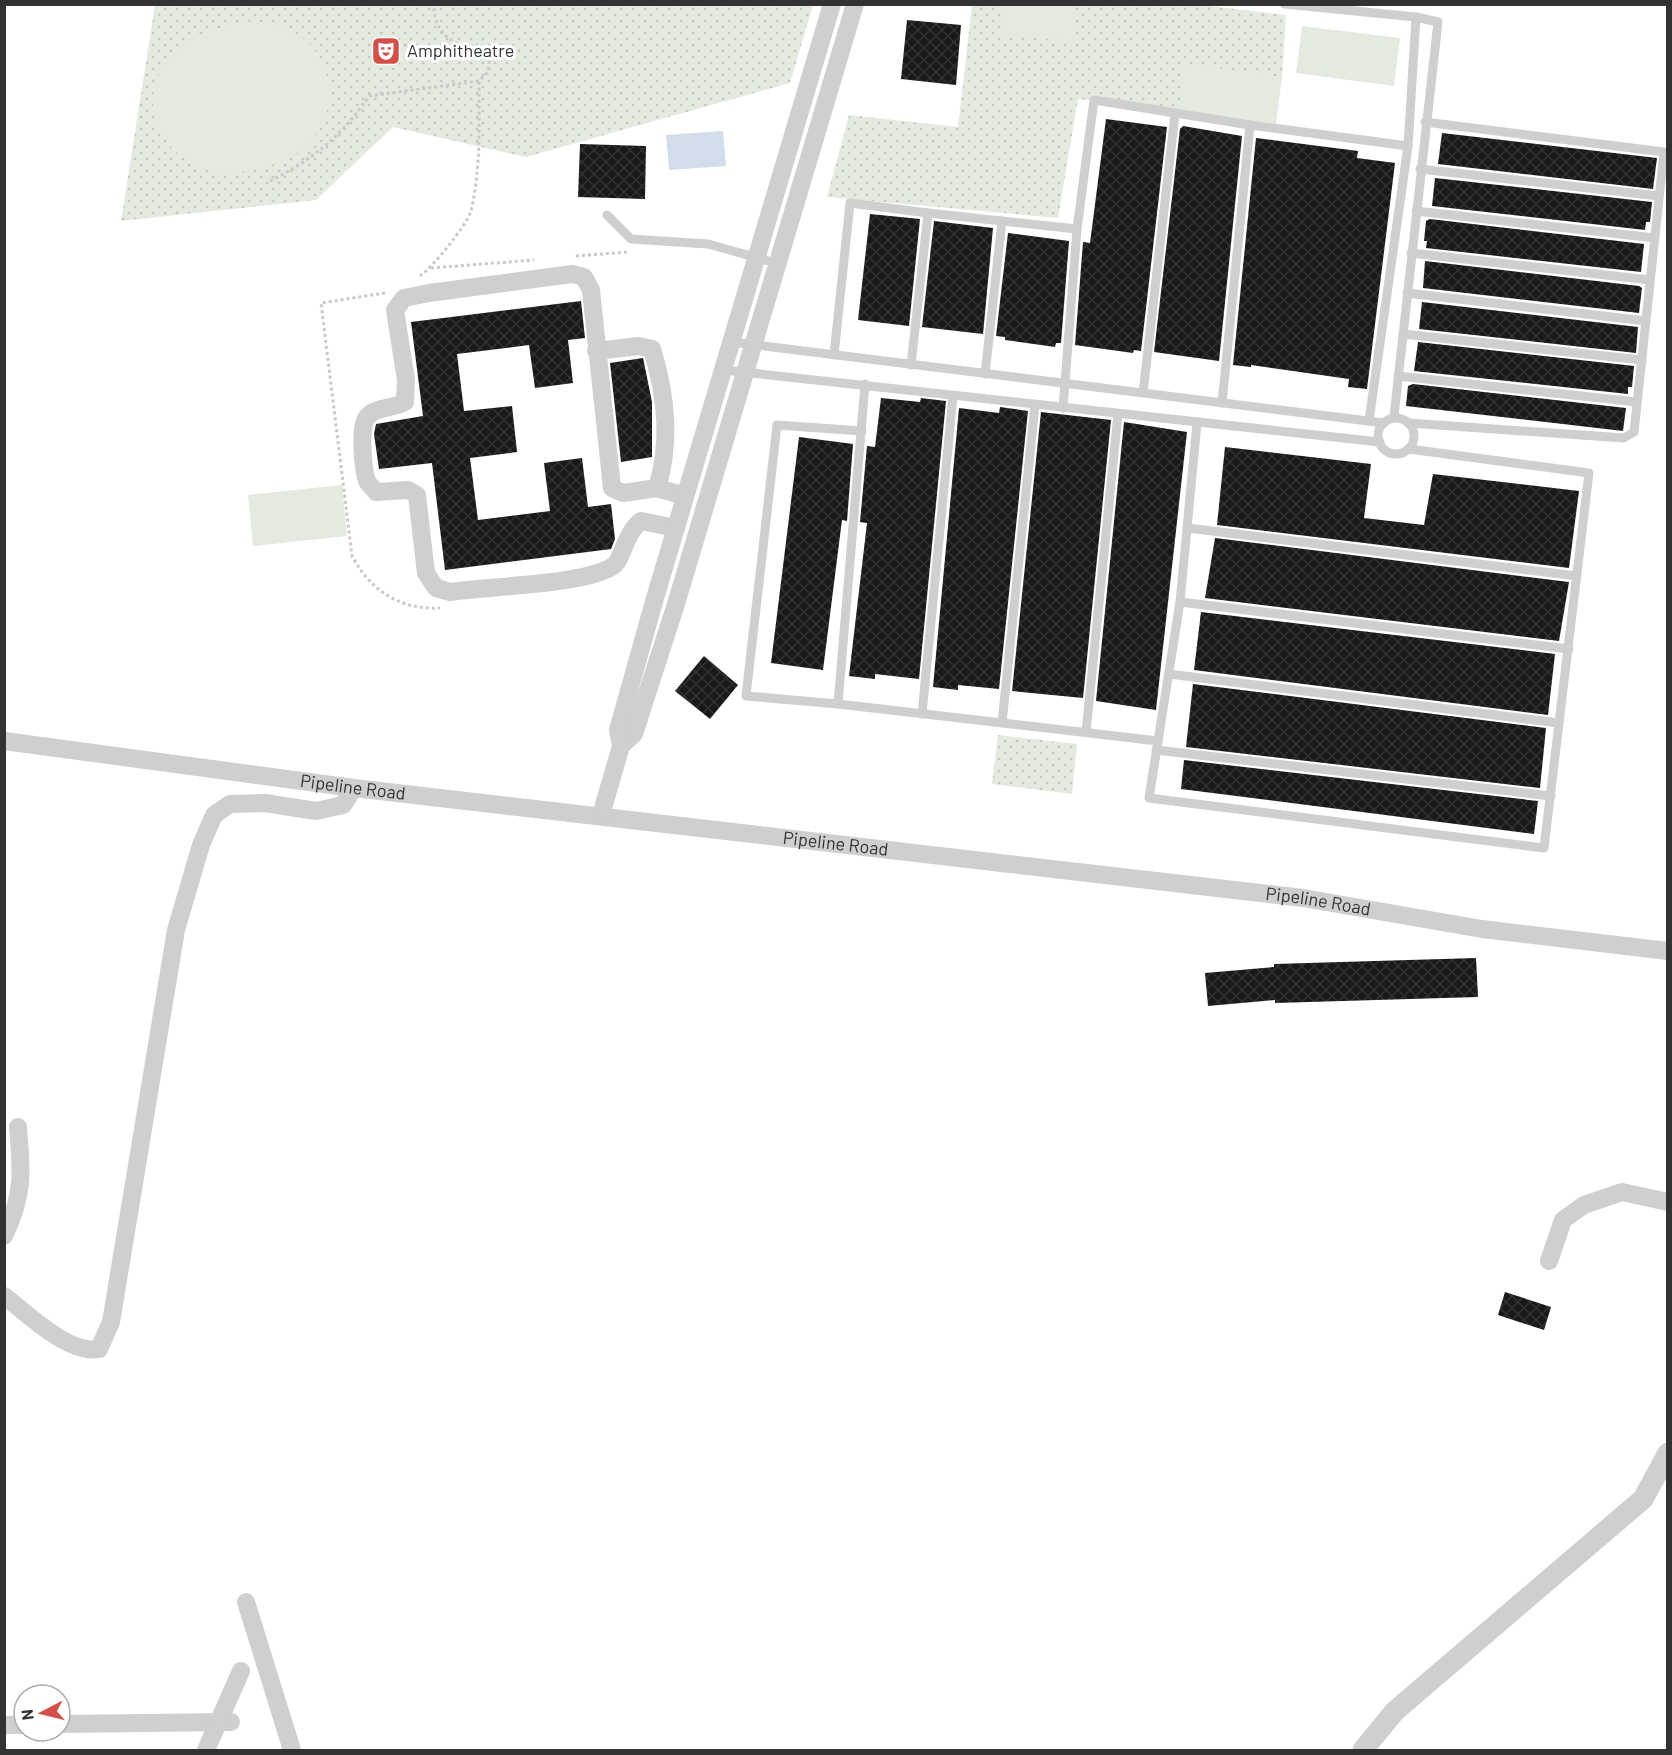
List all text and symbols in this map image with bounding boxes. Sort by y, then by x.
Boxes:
theatre icon: Amphitheatre [370,35,402,67]
place label: Amphitheatre [407,39,514,61]
street label: Pipeline Road [299,769,407,804]
street label: Pipeline Road [782,826,890,860]
street label: Pipeline Road [1265,882,1373,920]
north arrow [12,1683,72,1743]
text: N [17,1708,37,1721]

